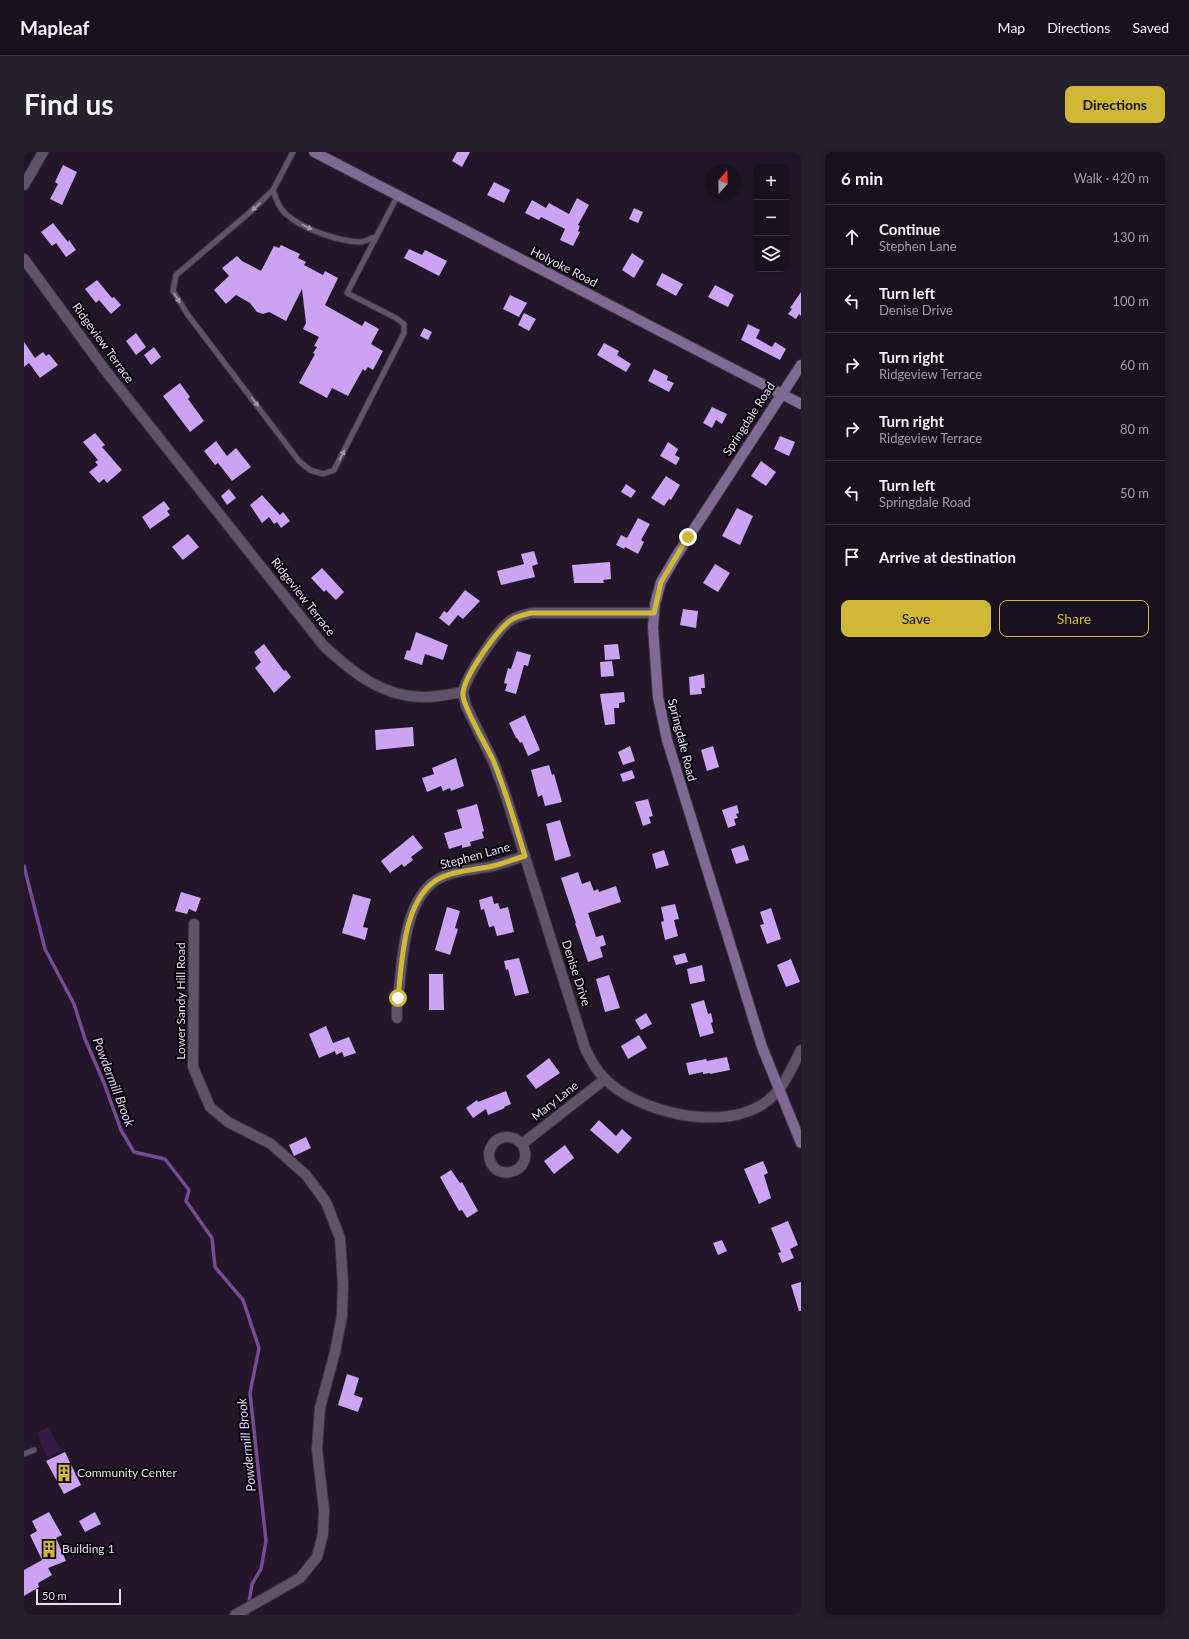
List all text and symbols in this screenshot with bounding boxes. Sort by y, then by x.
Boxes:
text: Mapleaf [20,16,89,39]
text: Map [998,19,1025,36]
text: Directions [1047,19,1110,36]
text: Saved [1132,19,1169,36]
button: Directions [1065,86,1165,123]
text: Find us [24,87,114,121]
north arrow [705,164,741,200]
map controls [753,164,789,272]
button: + [753,164,789,200]
text: 6 min [841,168,883,189]
text: Walk · 420 m [1073,170,1149,186]
button: − [753,200,789,236]
one-way arrow [251,202,261,211]
text: Continue [879,220,940,238]
one-way arrow [302,224,313,231]
icon: ahead [841,226,863,248]
text: 130 m [1112,229,1149,245]
button: layers [753,236,789,272]
text: Stephen Lane [879,238,957,254]
street label: Holyoke Road [528,243,600,290]
text: Turn left [879,284,935,302]
icon: left [841,290,863,312]
one-way arrow [174,292,181,304]
text: 100 m [1112,293,1149,309]
street label: Ridgeview Terrace [69,300,137,386]
text: Denise Drive [879,302,953,318]
text: Turn right [879,348,944,366]
icon: right [841,354,863,376]
text: 60 m [1120,357,1149,373]
text: Ridgeview Terrace [879,366,982,382]
street label: Springdale Road [719,379,778,458]
one-way arrow [250,397,259,408]
text: Turn right [879,412,944,430]
icon: right [841,418,863,440]
text: 80 m [1120,421,1149,437]
text: Ridgeview Terrace [879,430,982,446]
one-way arrow [339,450,345,461]
text: Turn left [879,476,935,494]
icon: left [841,482,863,504]
text: 50 m [1120,485,1149,501]
text: Springdale Road [879,494,971,510]
route end [679,528,697,546]
icon: arrive [841,546,863,568]
text: Arrive at destination [879,548,1016,566]
street label: Ridgeview Terrace [268,555,339,639]
button: Save [841,600,991,637]
button: Share [999,600,1149,637]
street label: Springdale Road [665,697,700,783]
street label: Stephen Lane [438,839,511,872]
street label: Denise Drive [559,938,594,1008]
street label: Lower Sandy Hill Road [173,942,188,1060]
route start [389,989,407,1007]
water label: Powdermill Brook [90,1035,139,1130]
street label: Mary Lane [528,1078,581,1124]
water label: Powdermill Brook [233,1397,259,1493]
building icon: Community Center [54,1463,74,1483]
place label: Community Center [77,1465,177,1480]
building icon: Building 1 [39,1539,59,1559]
place label: Building 1 [62,1541,115,1556]
scale bar [36,1587,121,1606]
text: 50 m [42,1589,67,1602]

